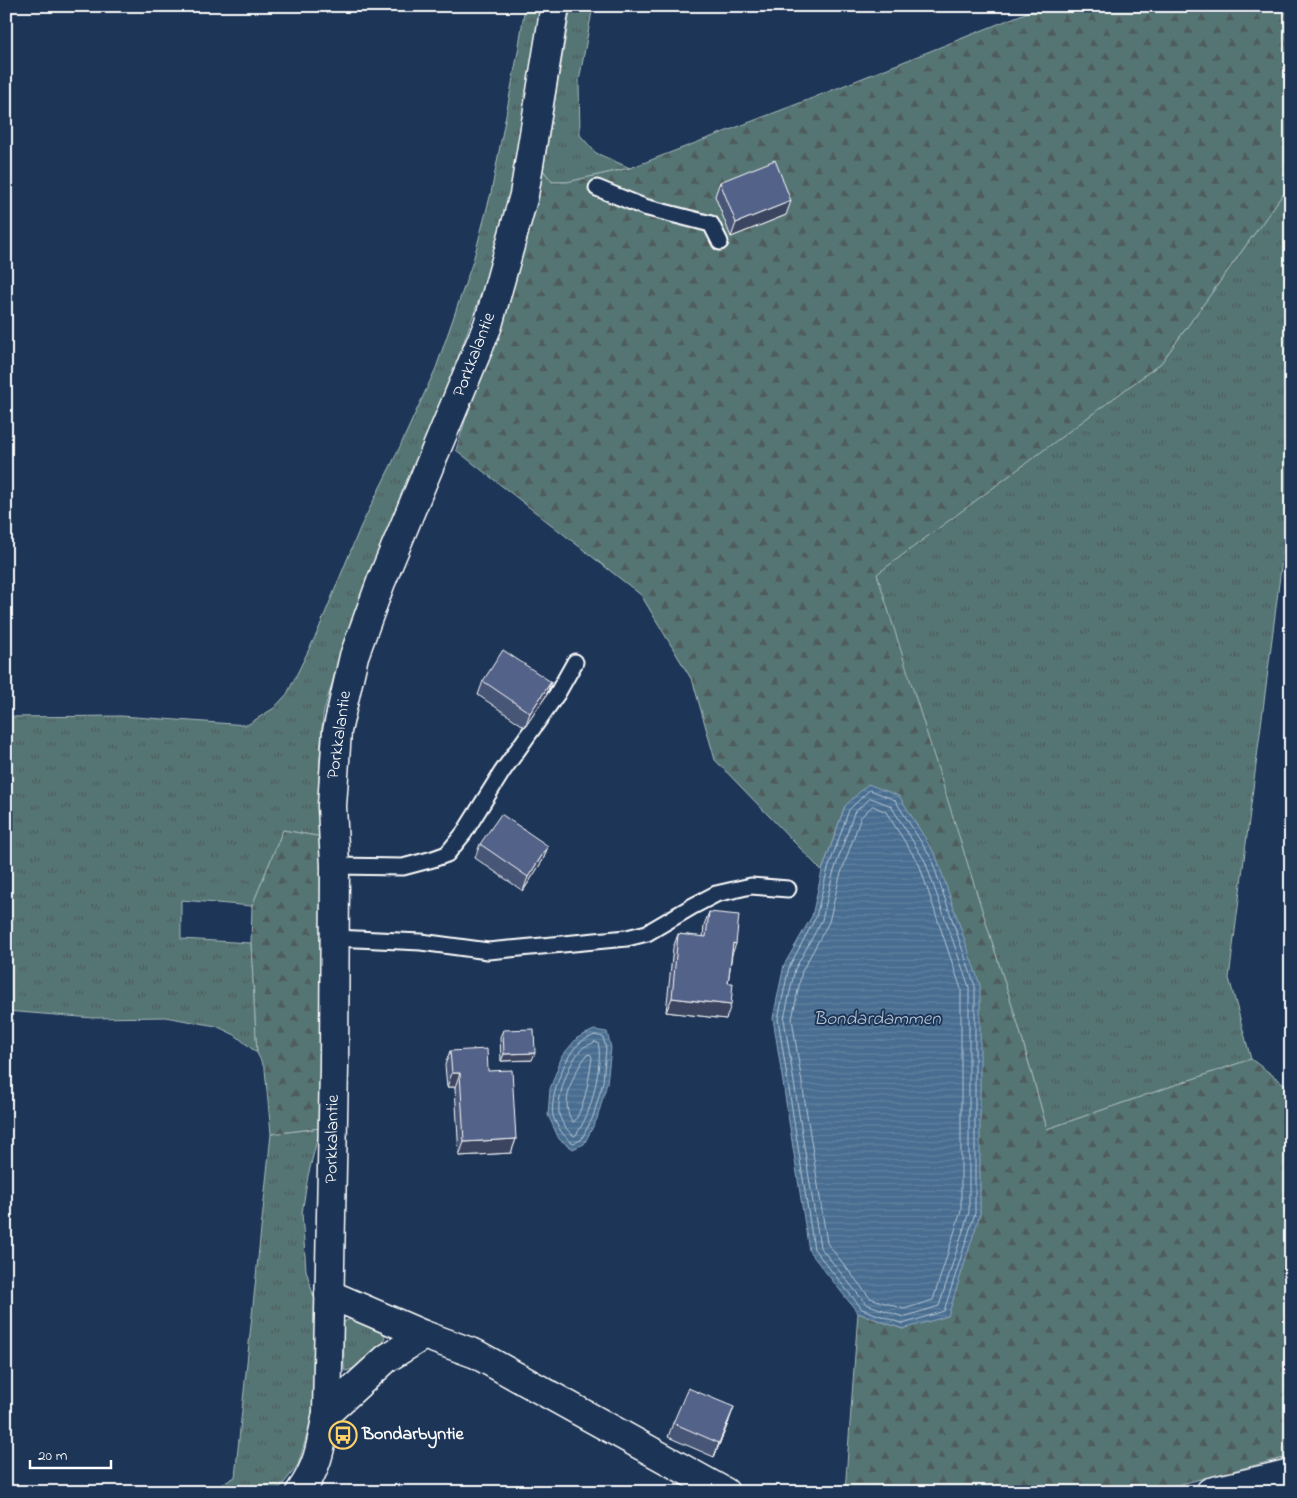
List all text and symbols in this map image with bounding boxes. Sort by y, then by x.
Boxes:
street label: Porkkalantie [447,308,503,401]
street label: Porkkalantie [321,688,359,781]
water label: Bondardammen [813,1006,941,1033]
street label: Porkkalantie [319,1093,347,1184]
bus stop icon: Bondarbyntie [328,1420,358,1450]
place label: Bondarbyntie [361,1422,464,1449]
scale bar [30,1438,111,1470]
text: 20 m [38,1445,68,1467]

